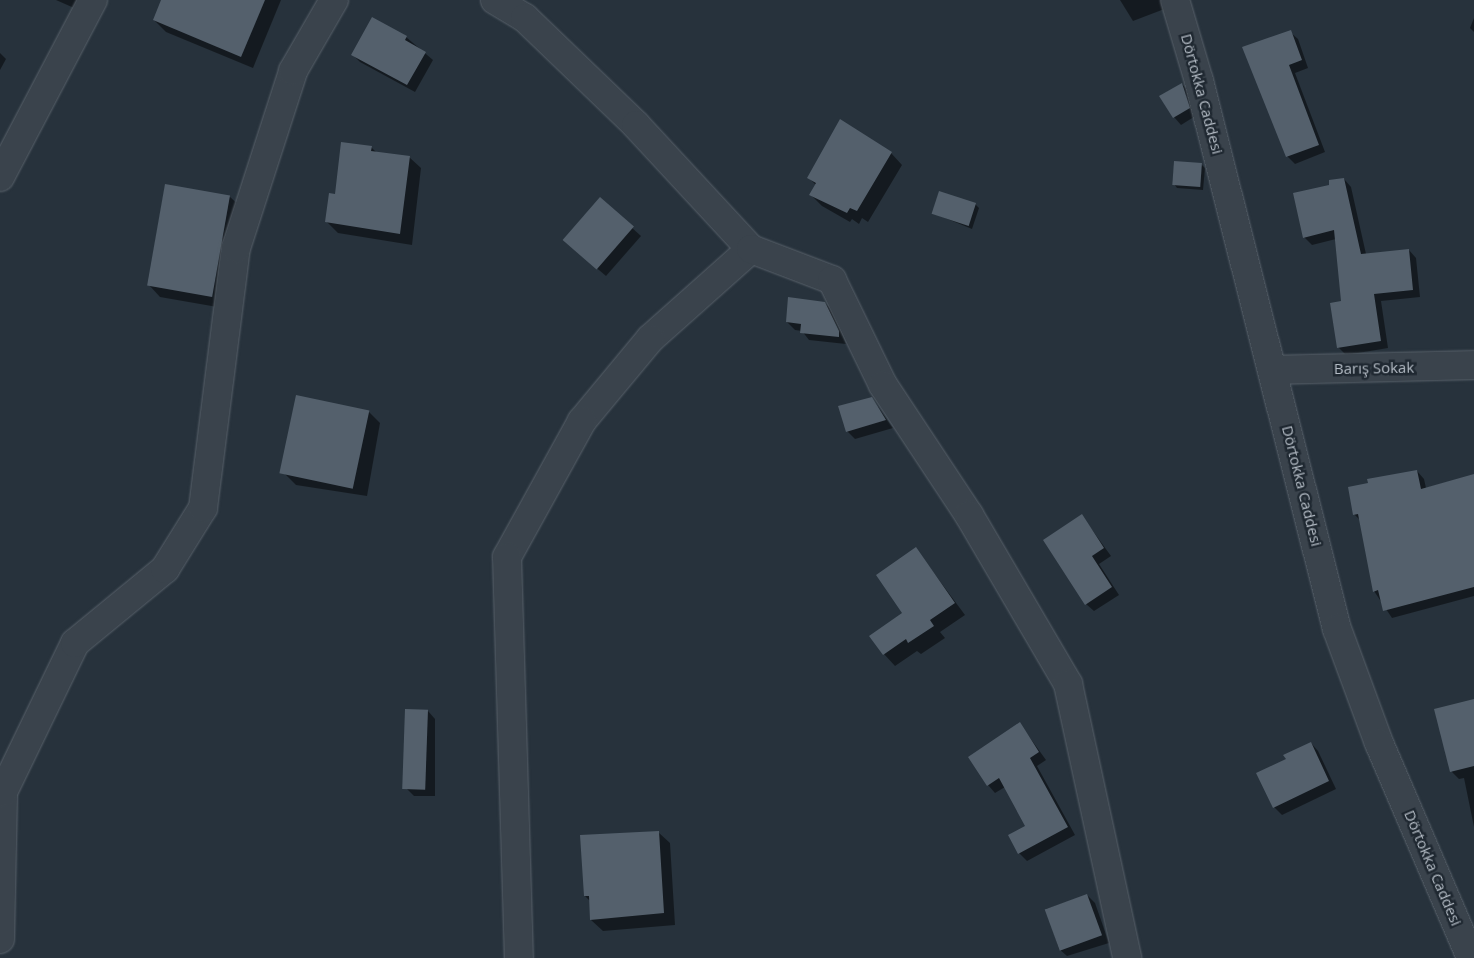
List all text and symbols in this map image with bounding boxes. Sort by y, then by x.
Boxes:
street label: Dörtokka Caddesi [1177,32,1227,156]
street label: Barış Sokak [1334,358,1414,378]
street label: Dörtokka Caddesi [1278,424,1326,548]
street label: Dörtokka Caddesi [1401,807,1465,929]

